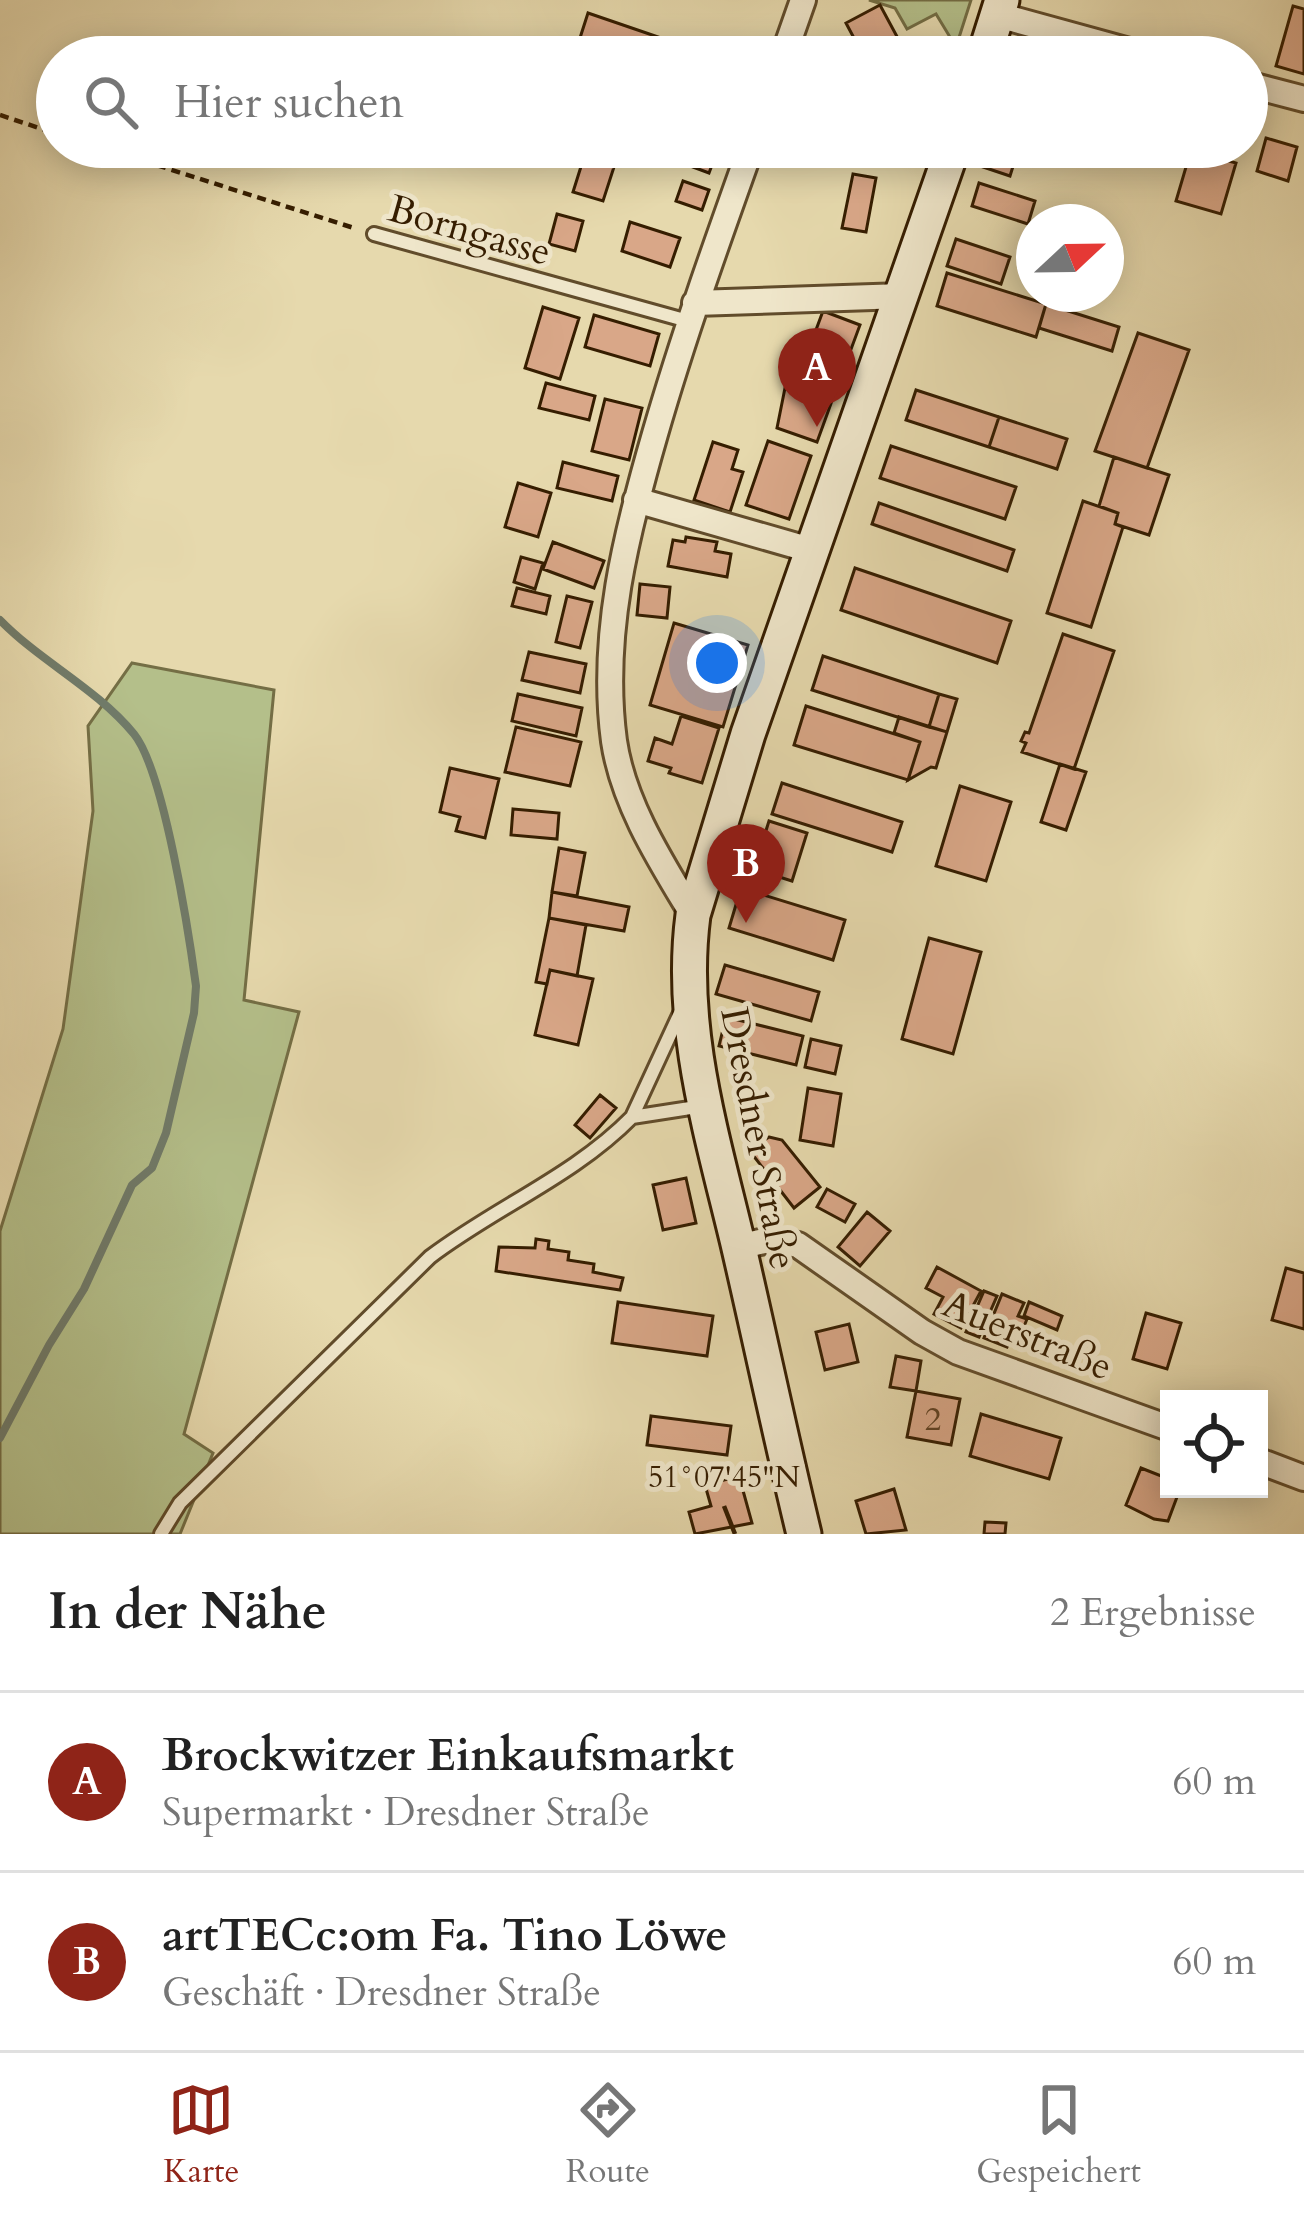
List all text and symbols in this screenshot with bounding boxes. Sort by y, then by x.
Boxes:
search box [36,36,1268,168]
icon: search [78,69,144,135]
text: Hier suchen [174,72,404,133]
street label: Borngasse [382,182,557,279]
north arrow [1016,204,1124,312]
pin: A [778,328,856,427]
your location [687,633,747,693]
pin: B [707,824,785,923]
street label: Dresdner Straße [707,1003,810,1274]
street label: Auerstraße [935,1277,1120,1393]
map controls [1160,1390,1268,1498]
button: locate [1160,1390,1268,1498]
house number: 2 [925,1397,941,1442]
text: 51°07'45"N [648,1457,800,1498]
text: In der Nähe [48,1577,327,1647]
text: 2 Ergebnisse [1050,1586,1256,1639]
text: Brockwitzer Einkaufsmarkt [162,1725,734,1786]
text: A [72,1755,102,1808]
text: 60 m [1173,1755,1256,1808]
text: Supermarkt · Dresdner Straße [162,1786,650,1839]
text: artTECc:om Fa. Tino Löwe [162,1905,727,1966]
text: B [73,1935,101,1988]
text: 60 m [1173,1935,1256,1988]
text: Geschäft · Dresdner Straße [162,1966,601,2019]
tab: Karte [163,2077,239,2194]
tab: Route [566,2077,650,2194]
tab: Gespeichert [976,2077,1141,2194]

